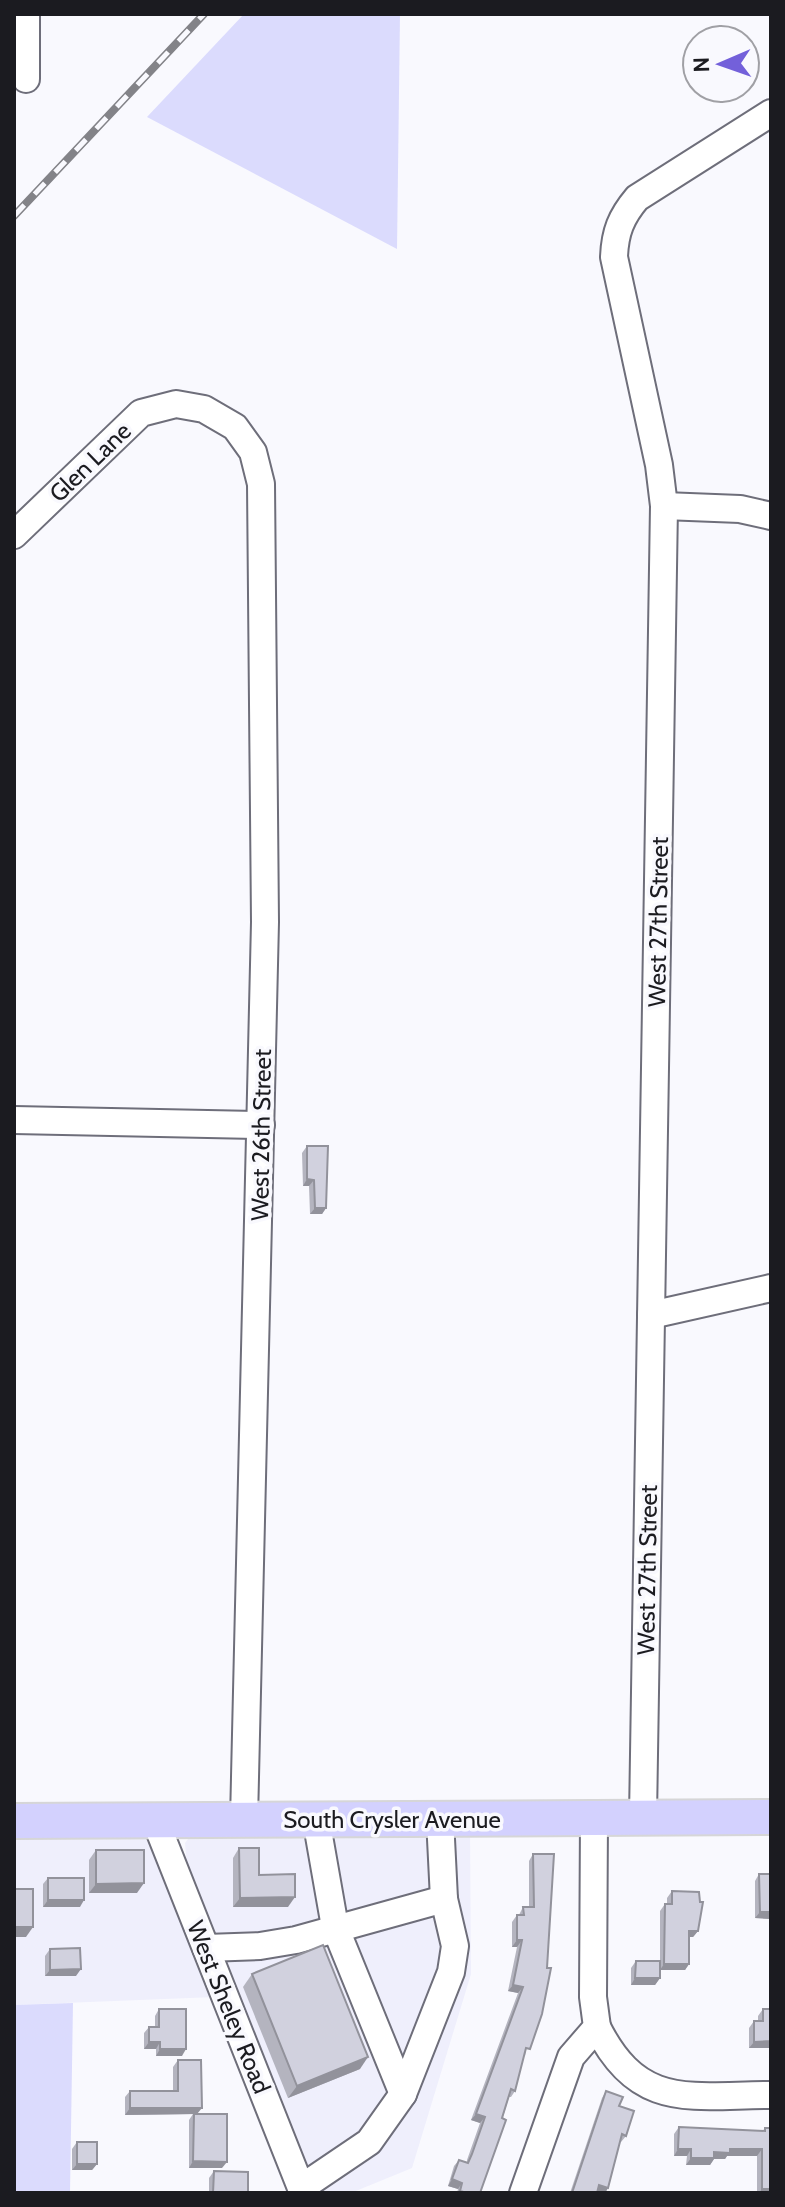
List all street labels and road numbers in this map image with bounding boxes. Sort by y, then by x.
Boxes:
street label: Glen Lane [43,416,137,508]
street label: West 27th Street [642,837,674,1007]
street label: West 26th Street [245,1049,277,1221]
street label: West 27th Street [631,1485,663,1655]
street label: South Crysler Avenue [283,1805,501,1834]
street label: West Sheley Road [181,1916,277,2098]

